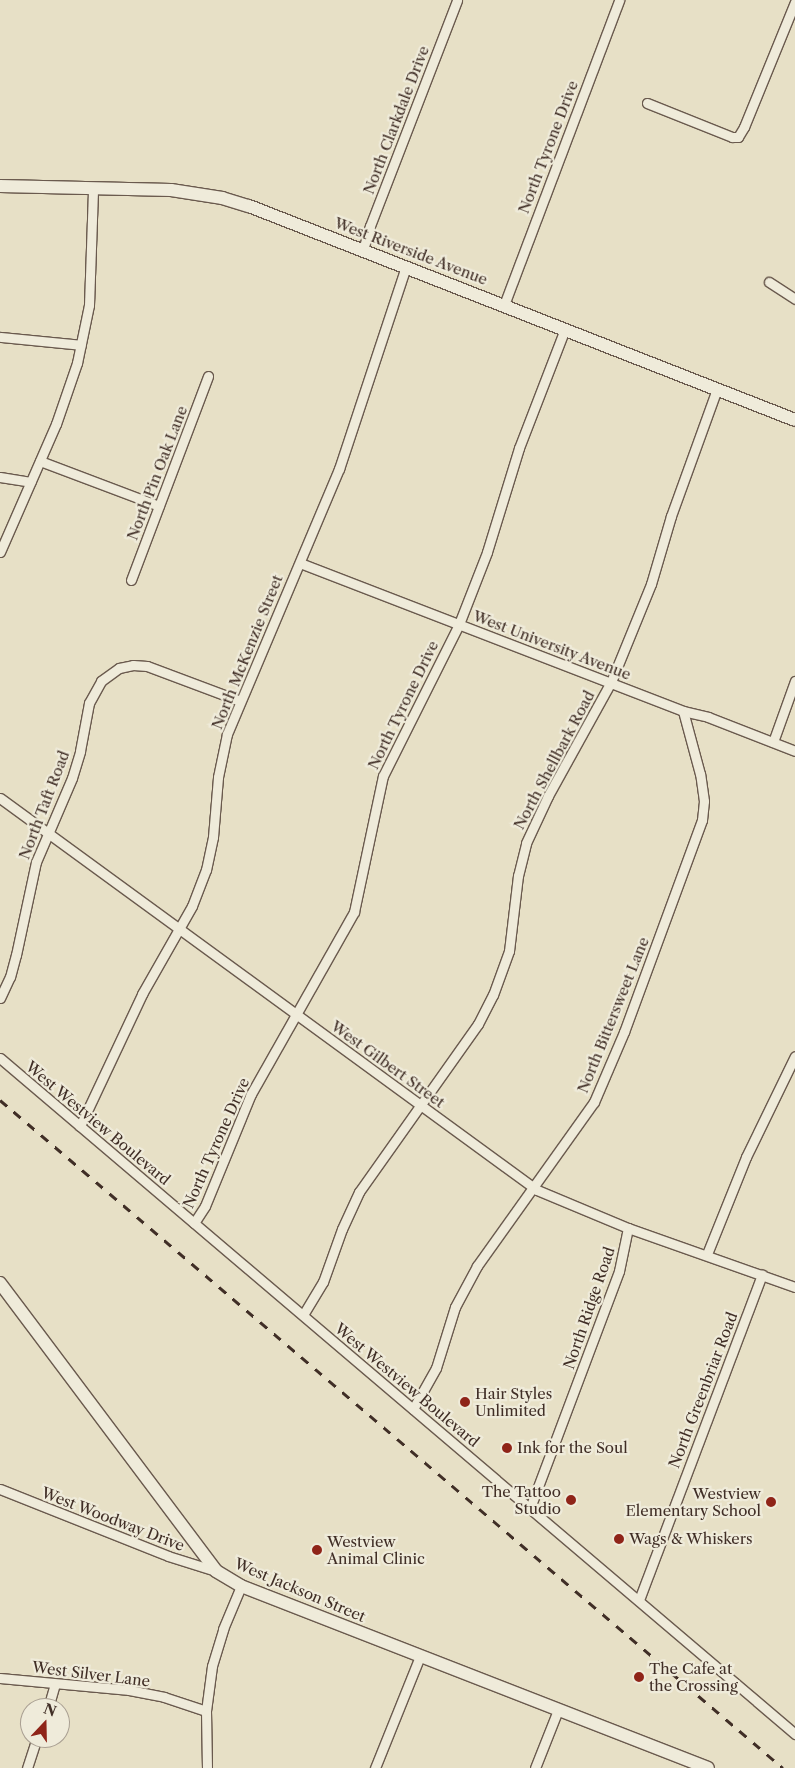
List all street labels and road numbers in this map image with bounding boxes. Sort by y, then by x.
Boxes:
street label: North Clarkdale Drive [359,43,433,197]
street label: North Tyrone Drive [514,78,582,216]
street label: West Riverside Avenue [332,213,490,289]
street label: North Pin Oak Lane [123,403,191,543]
street label: North McKenzie Street [208,572,286,732]
street label: West University Avenue [470,606,634,684]
street label: North Tyrone Drive [364,638,442,772]
street label: North Shellbark Road [510,687,598,833]
street label: North Taft Road [15,748,73,862]
street label: North Bittersweet Lane [573,934,653,1096]
street label: West Gilbert Street [328,1017,448,1111]
street label: West Westview Boulevard [22,1057,174,1189]
street label: North Tyrone Drive [179,1075,253,1211]
street label: North Ridge Road [560,1244,618,1372]
street label: North Greenbriar Road [665,1309,741,1471]
street label: West Westview Boulevard [331,1319,483,1451]
street label: West Woodway Drive [39,1483,187,1555]
street label: West Jackson Street [232,1554,368,1626]
street label: West Silver Lane [31,1658,151,1690]

